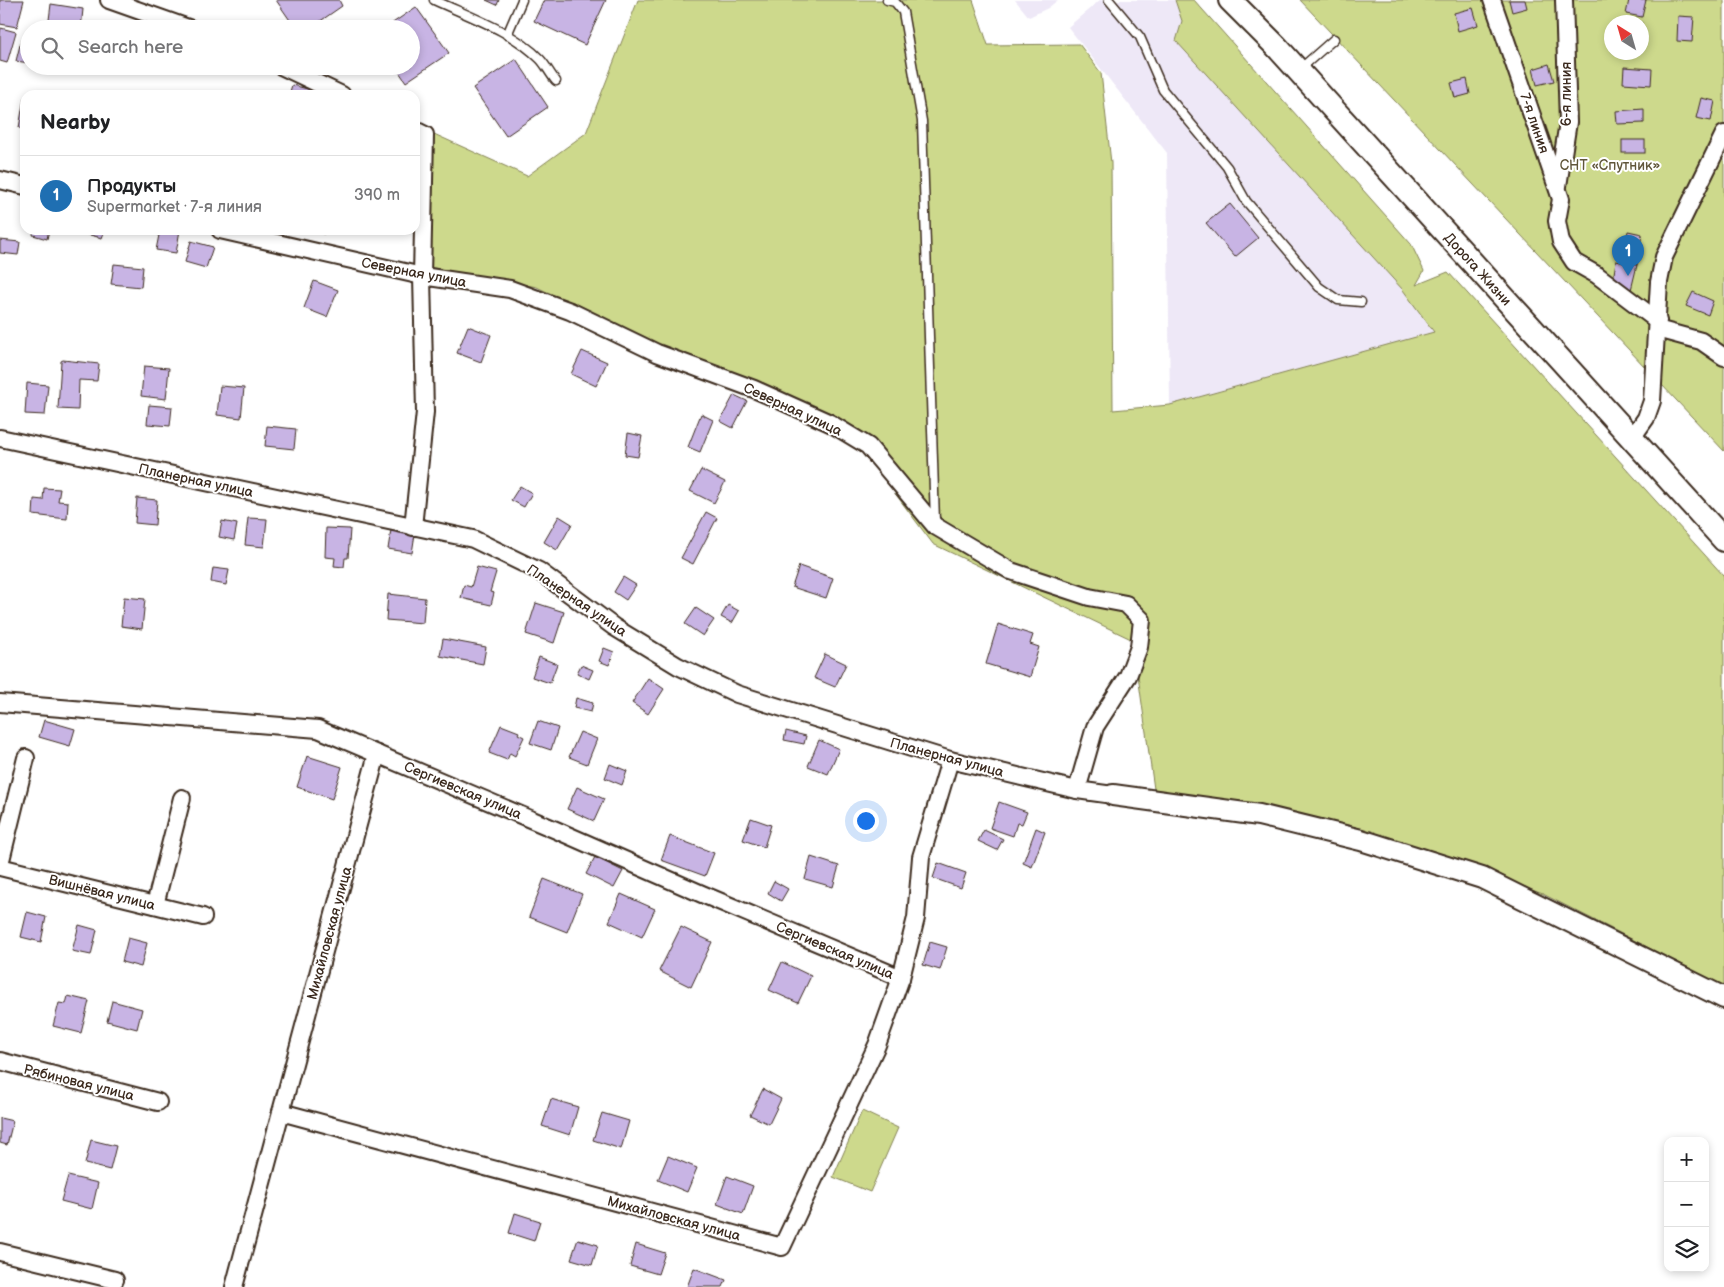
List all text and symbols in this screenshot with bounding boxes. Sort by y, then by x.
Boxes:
north arrow [1604,15,1649,60]
search box [20,20,420,75]
icon: search [38,34,66,62]
text: Search here [78,36,183,59]
street label: 6-я линия [1558,62,1575,126]
street label: 7-я линия [1516,91,1553,156]
text: Nearby [40,110,110,135]
park label: СНТ «Спутник» [1560,157,1661,174]
text: Продукты [87,175,176,198]
text: 1 [53,186,59,205]
text: 390 m [354,186,400,205]
text: Supermarket · 7-я линия [87,198,262,217]
street label: Дорога Жизни [1440,229,1515,309]
pin: 1 [1612,235,1644,276]
street label: Северная улица [360,254,469,291]
street label: Северная улица [741,379,845,440]
street label: Планерная улица [137,460,255,501]
street label: Планерная улица [524,561,630,641]
street label: Планерная улица [888,734,1006,781]
street label: Сергиевская улица [401,758,525,823]
your location [853,808,879,834]
street label: Михайловская улица [304,864,356,1002]
street label: Вишнёвая улица [47,871,158,914]
street label: Сергиевская улица [773,918,897,983]
street label: Рябиновая улица [22,1061,137,1105]
map controls [1664,1137,1709,1272]
button: + [1664,1137,1709,1182]
button: − [1664,1182,1709,1227]
street label: Михайловская улица [605,1193,743,1245]
button: layers [1664,1227,1709,1272]

